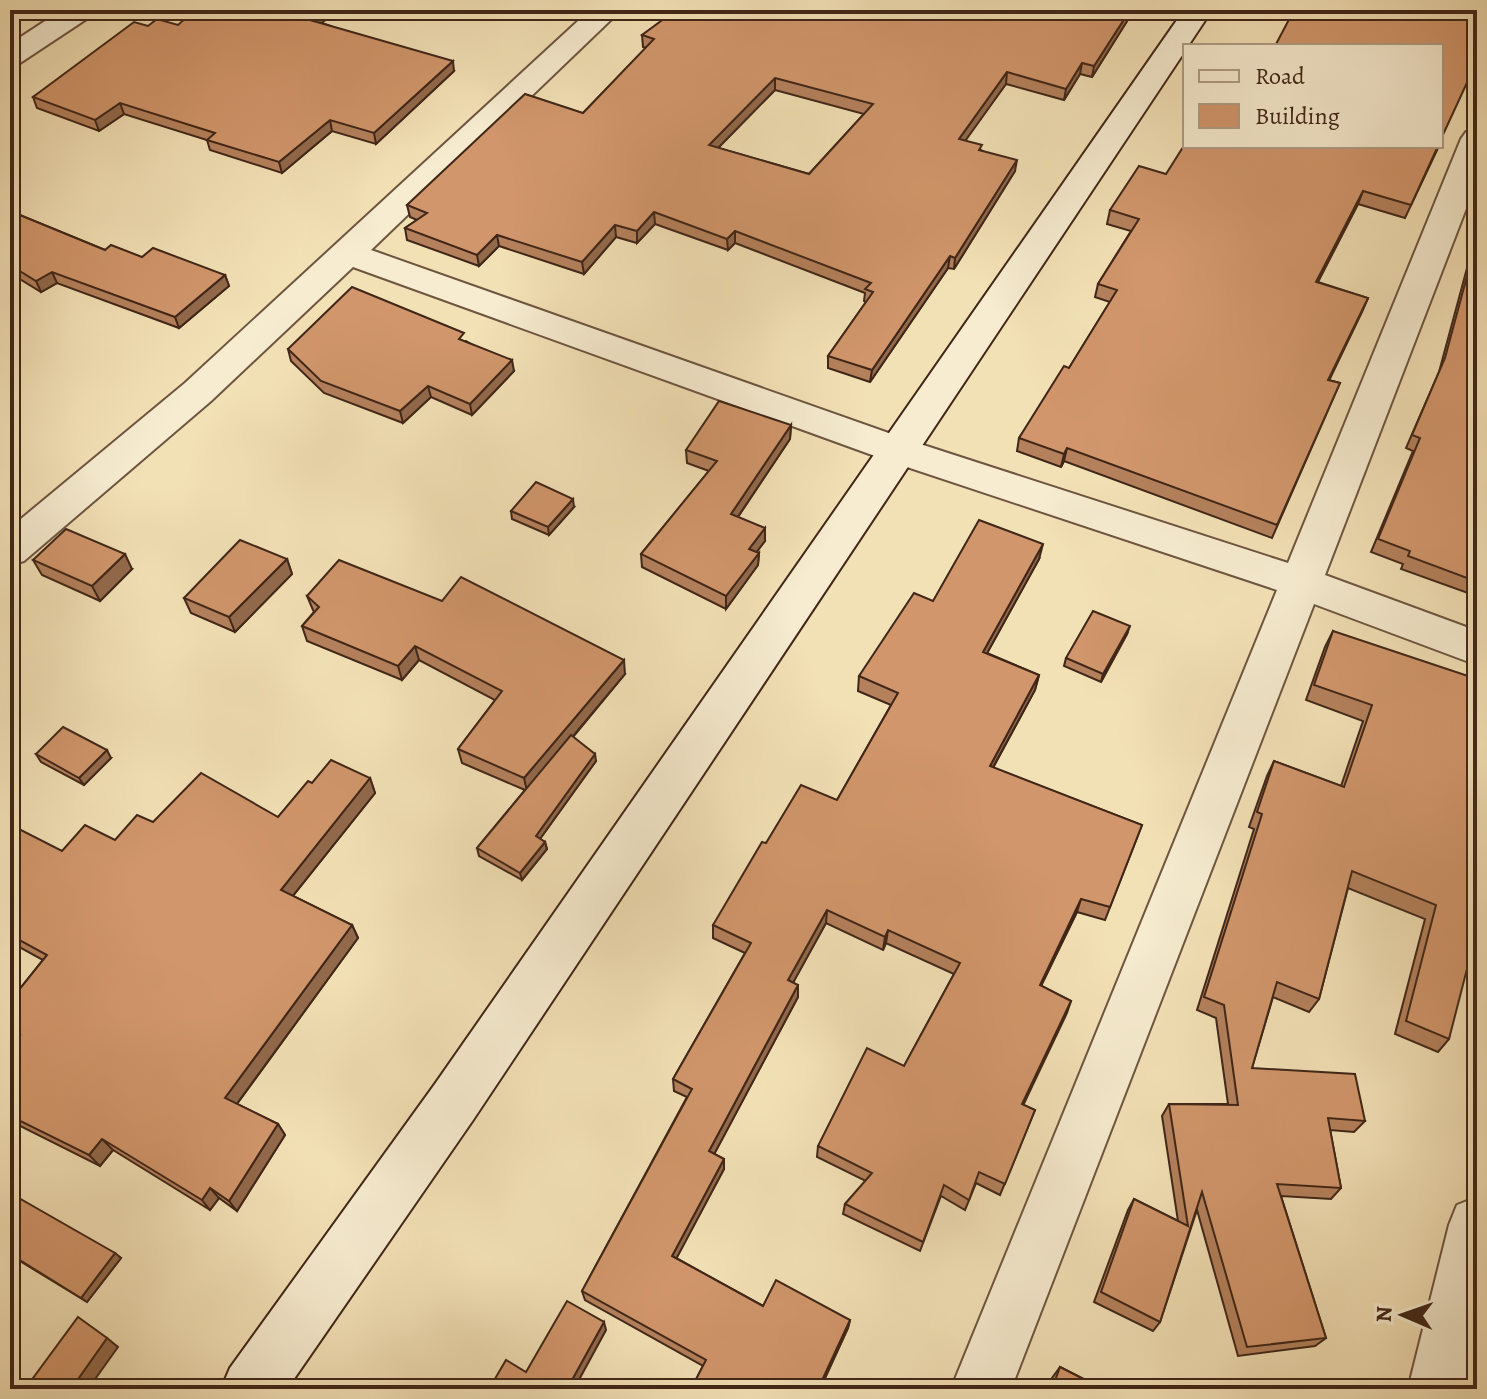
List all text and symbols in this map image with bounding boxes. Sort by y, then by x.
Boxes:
legend [1183,44,1443,148]
text: Road [1255,60,1305,92]
text: Building [1255,100,1340,132]
north arrow [1363,1275,1443,1355]
text: N [1369,1306,1399,1323]

